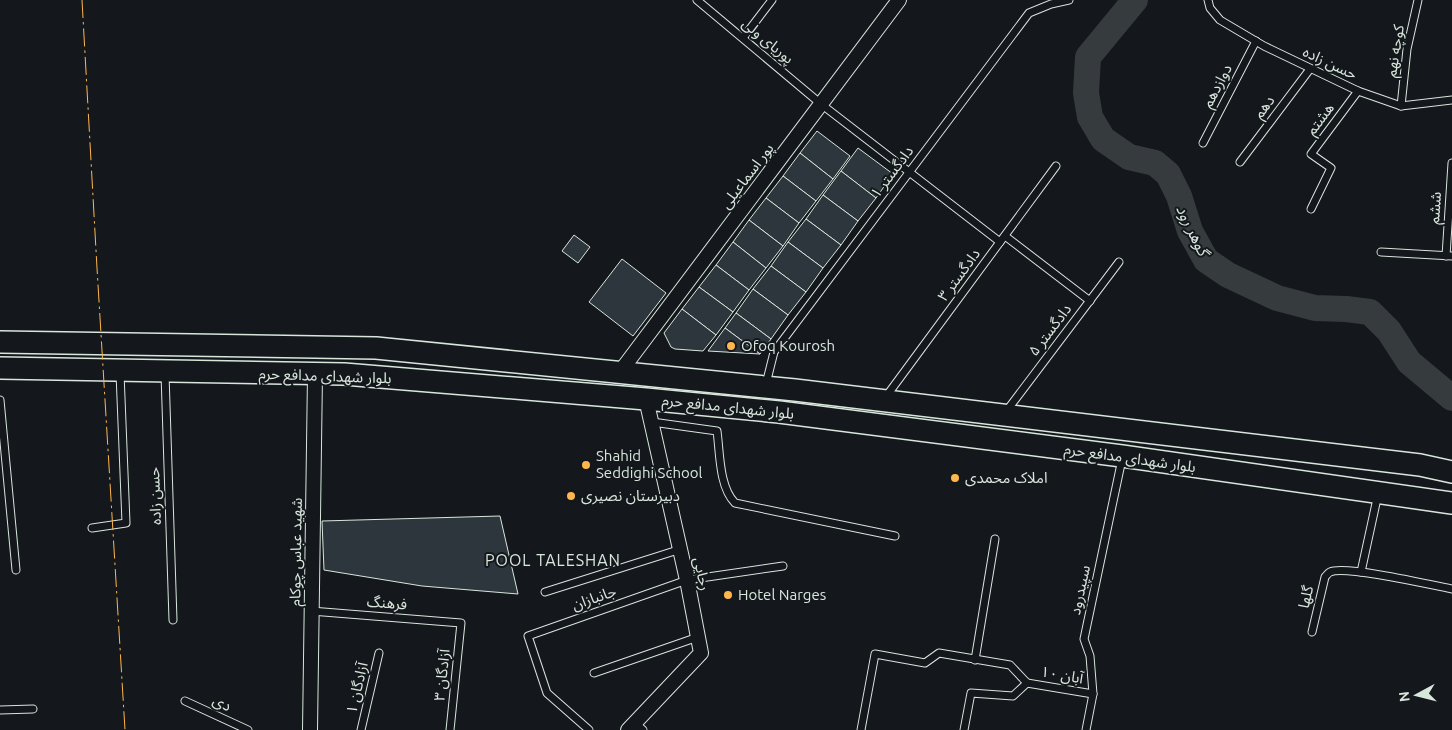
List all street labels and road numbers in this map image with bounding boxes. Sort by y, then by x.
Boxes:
street label: پوریای ولی [738,14,798,69]
street label: کوچه نهم [1382,23,1410,79]
street label: حسن زاده [1300,43,1360,83]
street label: دوازدهم [1198,61,1238,112]
street label: دهم [1250,92,1280,123]
street label: هشتم [1302,99,1339,140]
street label: پور اسماعیلی [716,140,778,213]
street label: دادگستر ۱ [867,142,917,202]
street label: ششم [1425,191,1447,225]
street label: دادگستر ۳ [934,245,984,305]
street label: دادگستر ۵ [1025,300,1075,360]
street label: بلوار شهدای مدافع حرم [258,365,392,390]
street label: بلوار شهدای مدافع حرم [661,391,795,426]
street label: بلوار شهدای مدافع حرم [1063,440,1197,479]
street label: حسن زاده [145,467,165,525]
street label: شهید عباس چوکام [286,497,308,607]
street label: رجایی [690,556,714,592]
street label: سپیدرود [1066,563,1095,617]
street label: جانبازان [569,582,619,614]
street label: گلها [1295,583,1318,610]
street label: فرهنگ [366,593,408,613]
street label: آزادگان ۳ [430,647,454,702]
street label: آزادگان ۱ [342,660,372,715]
street label: آبان ۱۰ [1039,662,1085,688]
street label: دی [210,691,234,715]

